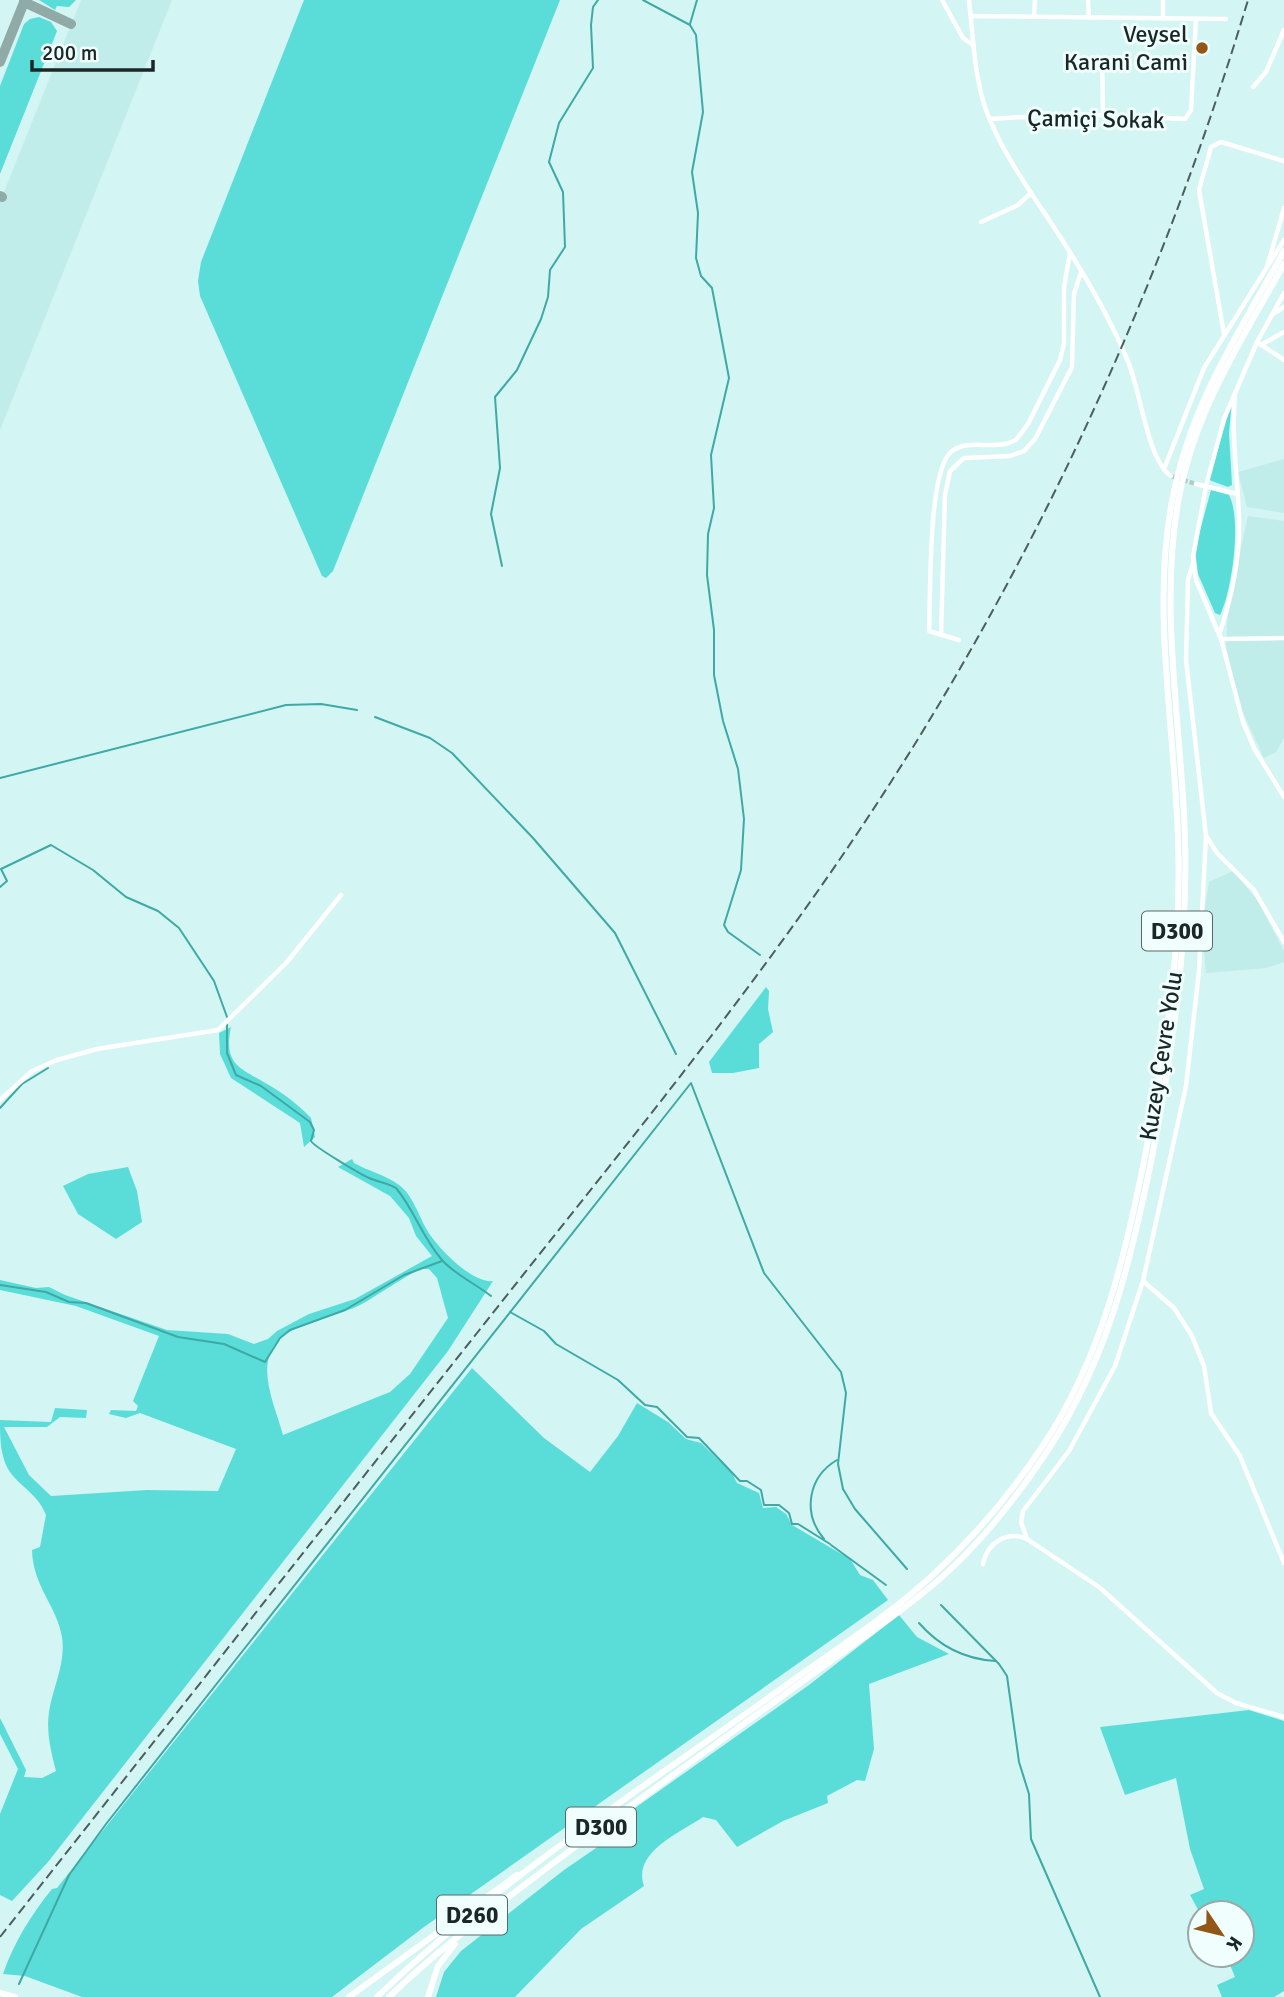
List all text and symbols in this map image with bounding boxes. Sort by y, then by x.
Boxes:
place label: Veysel Karani Cami [1064,19,1188,77]
scale bar [32,28,152,72]
text: 200 m [42,40,97,66]
marker: Veysel Karani Cami [1194,40,1210,56]
street label: Çamiçi Sokak [1027,103,1165,135]
road number: D300 [1142,912,1212,950]
street label: Kuzey Çevre Yolu [1133,969,1189,1143]
road number: D300 [566,1808,636,1846]
road number: D260 [437,1896,507,1934]
north arrow [1186,1899,1256,1969]
text: K [1221,1931,1247,1955]

